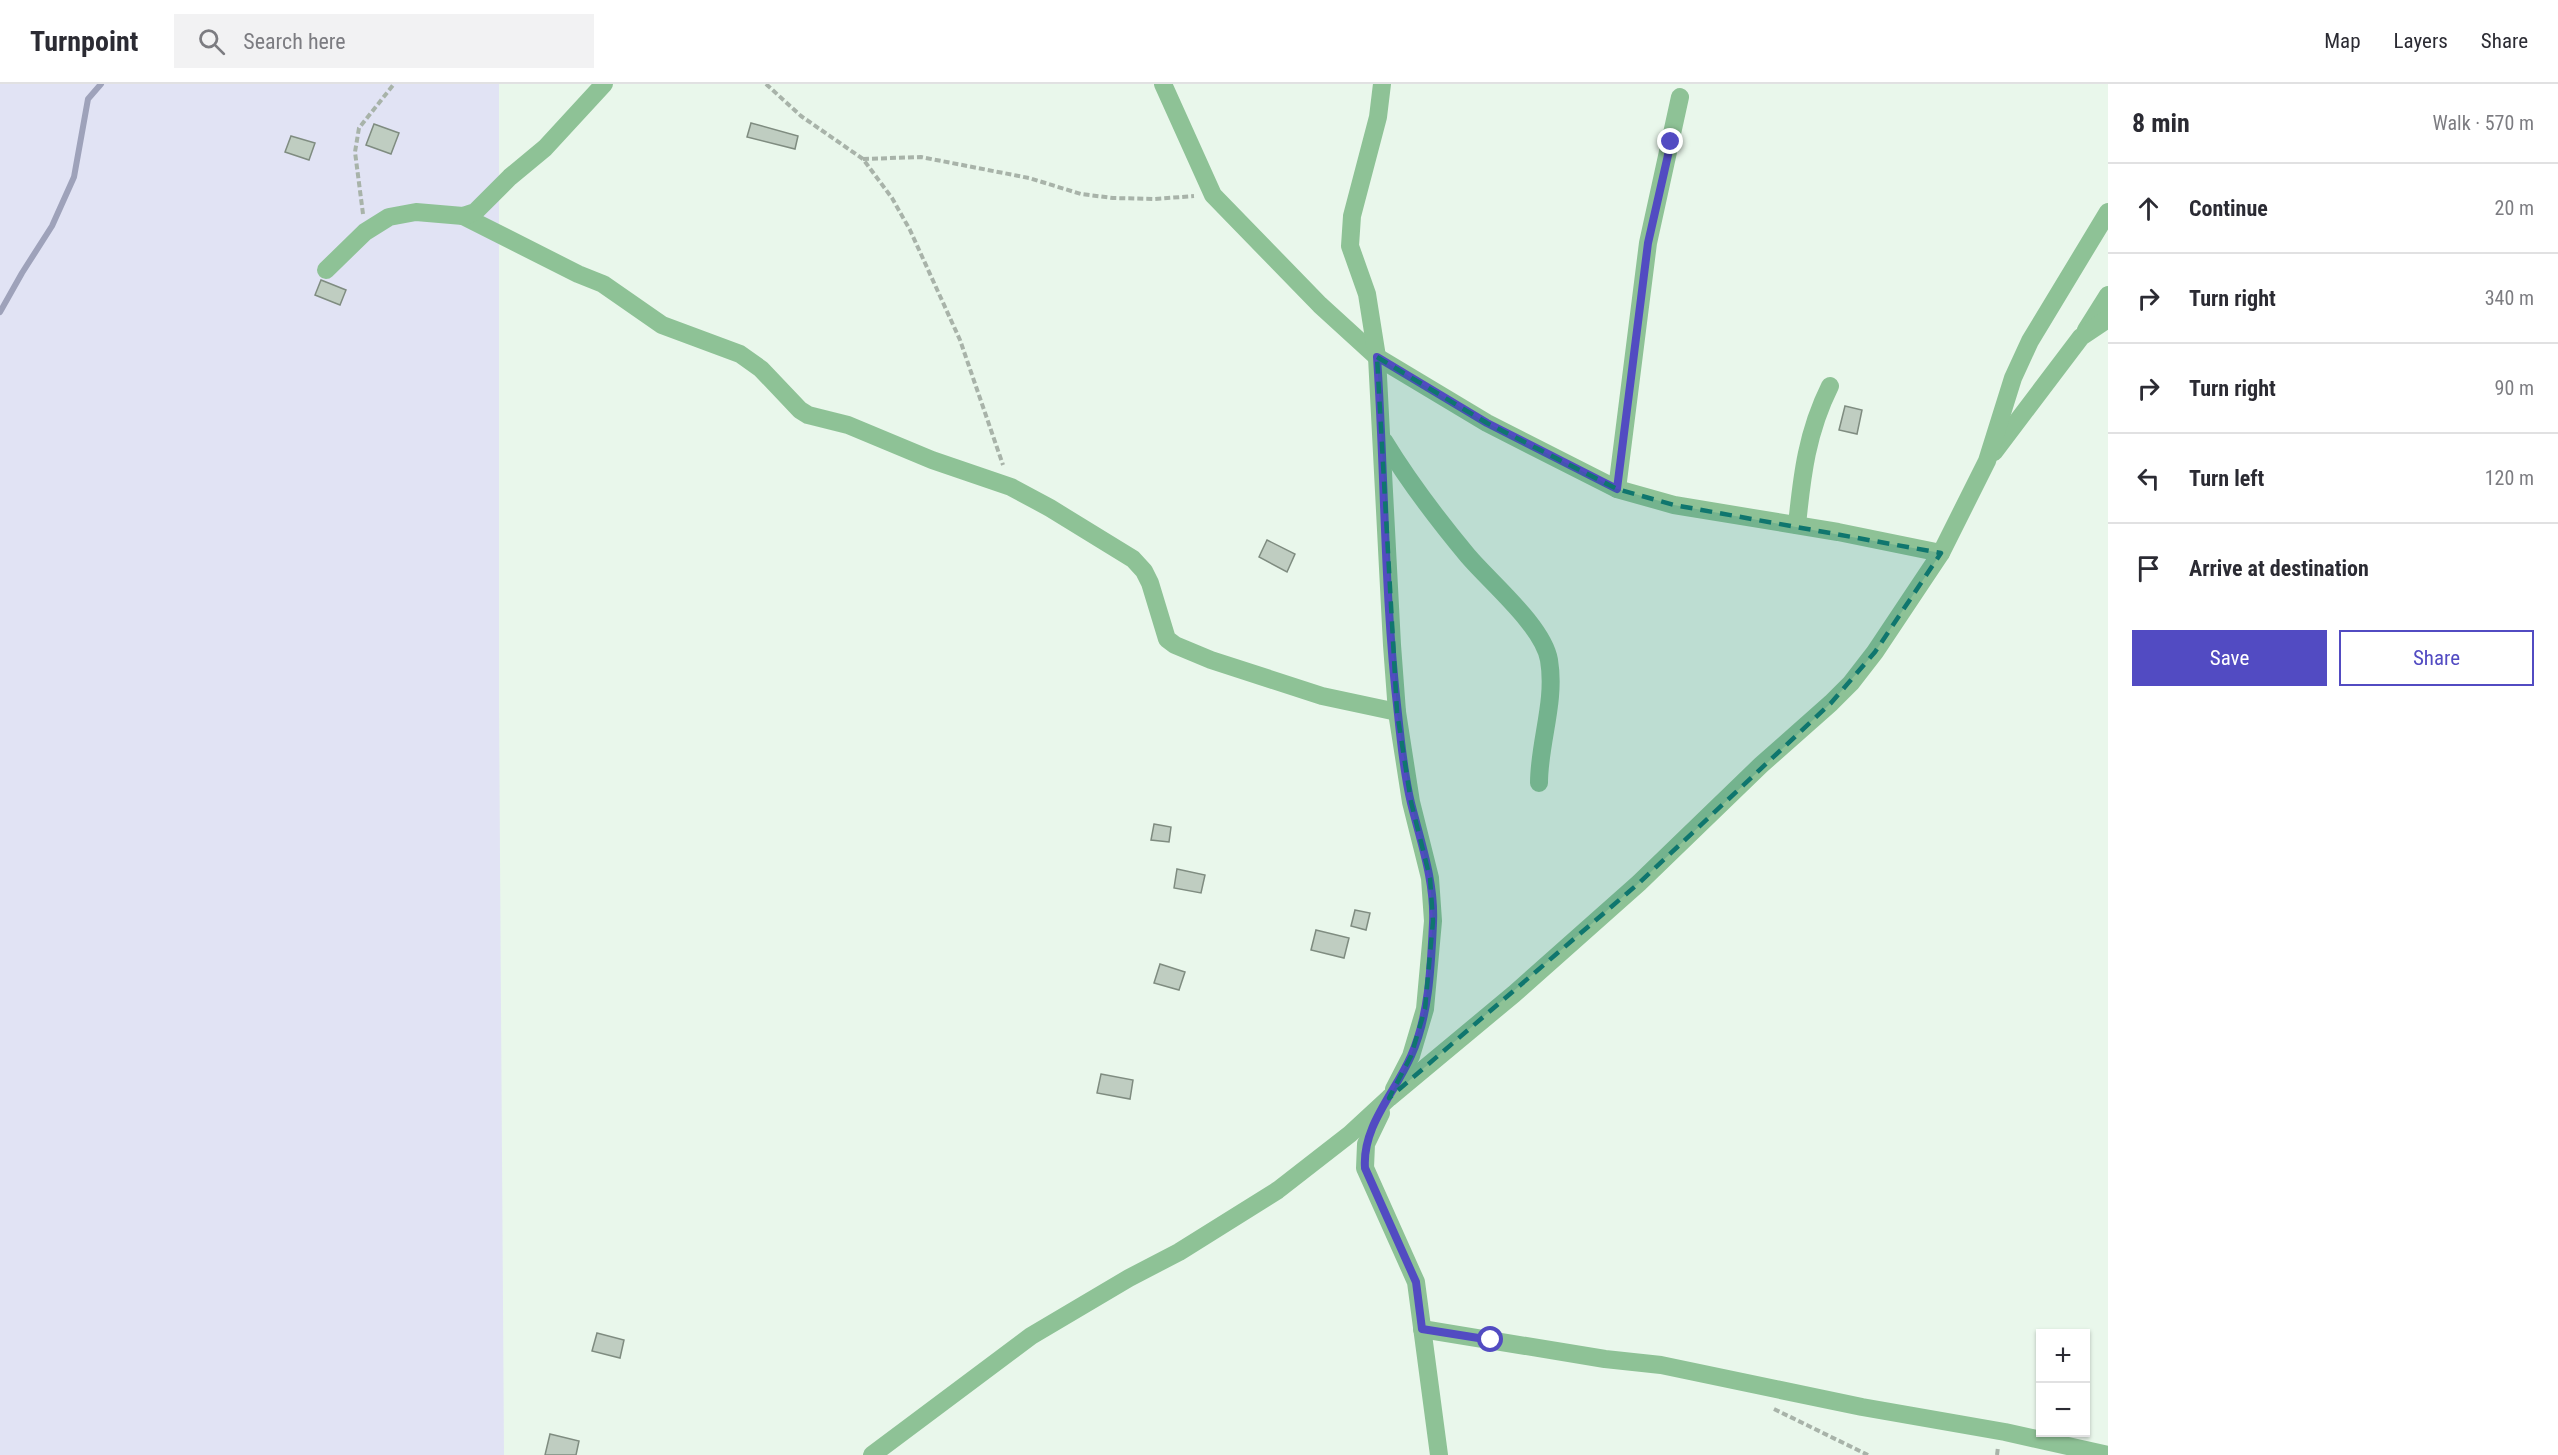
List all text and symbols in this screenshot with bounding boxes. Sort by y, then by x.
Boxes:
search box [174,14,594,68]
text: Turnpoint [30,25,138,58]
icon: search [195,25,228,58]
text: Search here [243,29,346,54]
text: Map [2324,29,2361,53]
text: Layers [2394,29,2448,53]
text: Share [2481,29,2528,53]
text: 8 min [2132,108,2190,138]
text: Walk · 570 m [2433,111,2534,135]
route end [1657,128,1683,154]
icon: ahead [2132,192,2165,225]
text: Continue [2189,196,2268,221]
text: 20 m [2495,196,2534,220]
icon: right [2132,282,2165,315]
text: Turn right [2189,286,2276,311]
text: 340 m [2485,286,2534,310]
icon: right [2132,372,2165,405]
text: Turn right [2189,376,2276,401]
text: 90 m [2495,376,2534,400]
icon: left [2132,462,2165,495]
text: Turn left [2189,466,2264,491]
text: 120 m [2485,466,2534,490]
icon: arrive [2132,552,2165,585]
text: Arrive at destination [2189,556,2369,581]
button: Save [2132,630,2327,686]
button: Share [2339,630,2534,686]
route start [1477,1326,1503,1352]
map controls [2036,1329,2090,1437]
button: + [2036,1329,2090,1383]
button: − [2036,1383,2090,1437]

